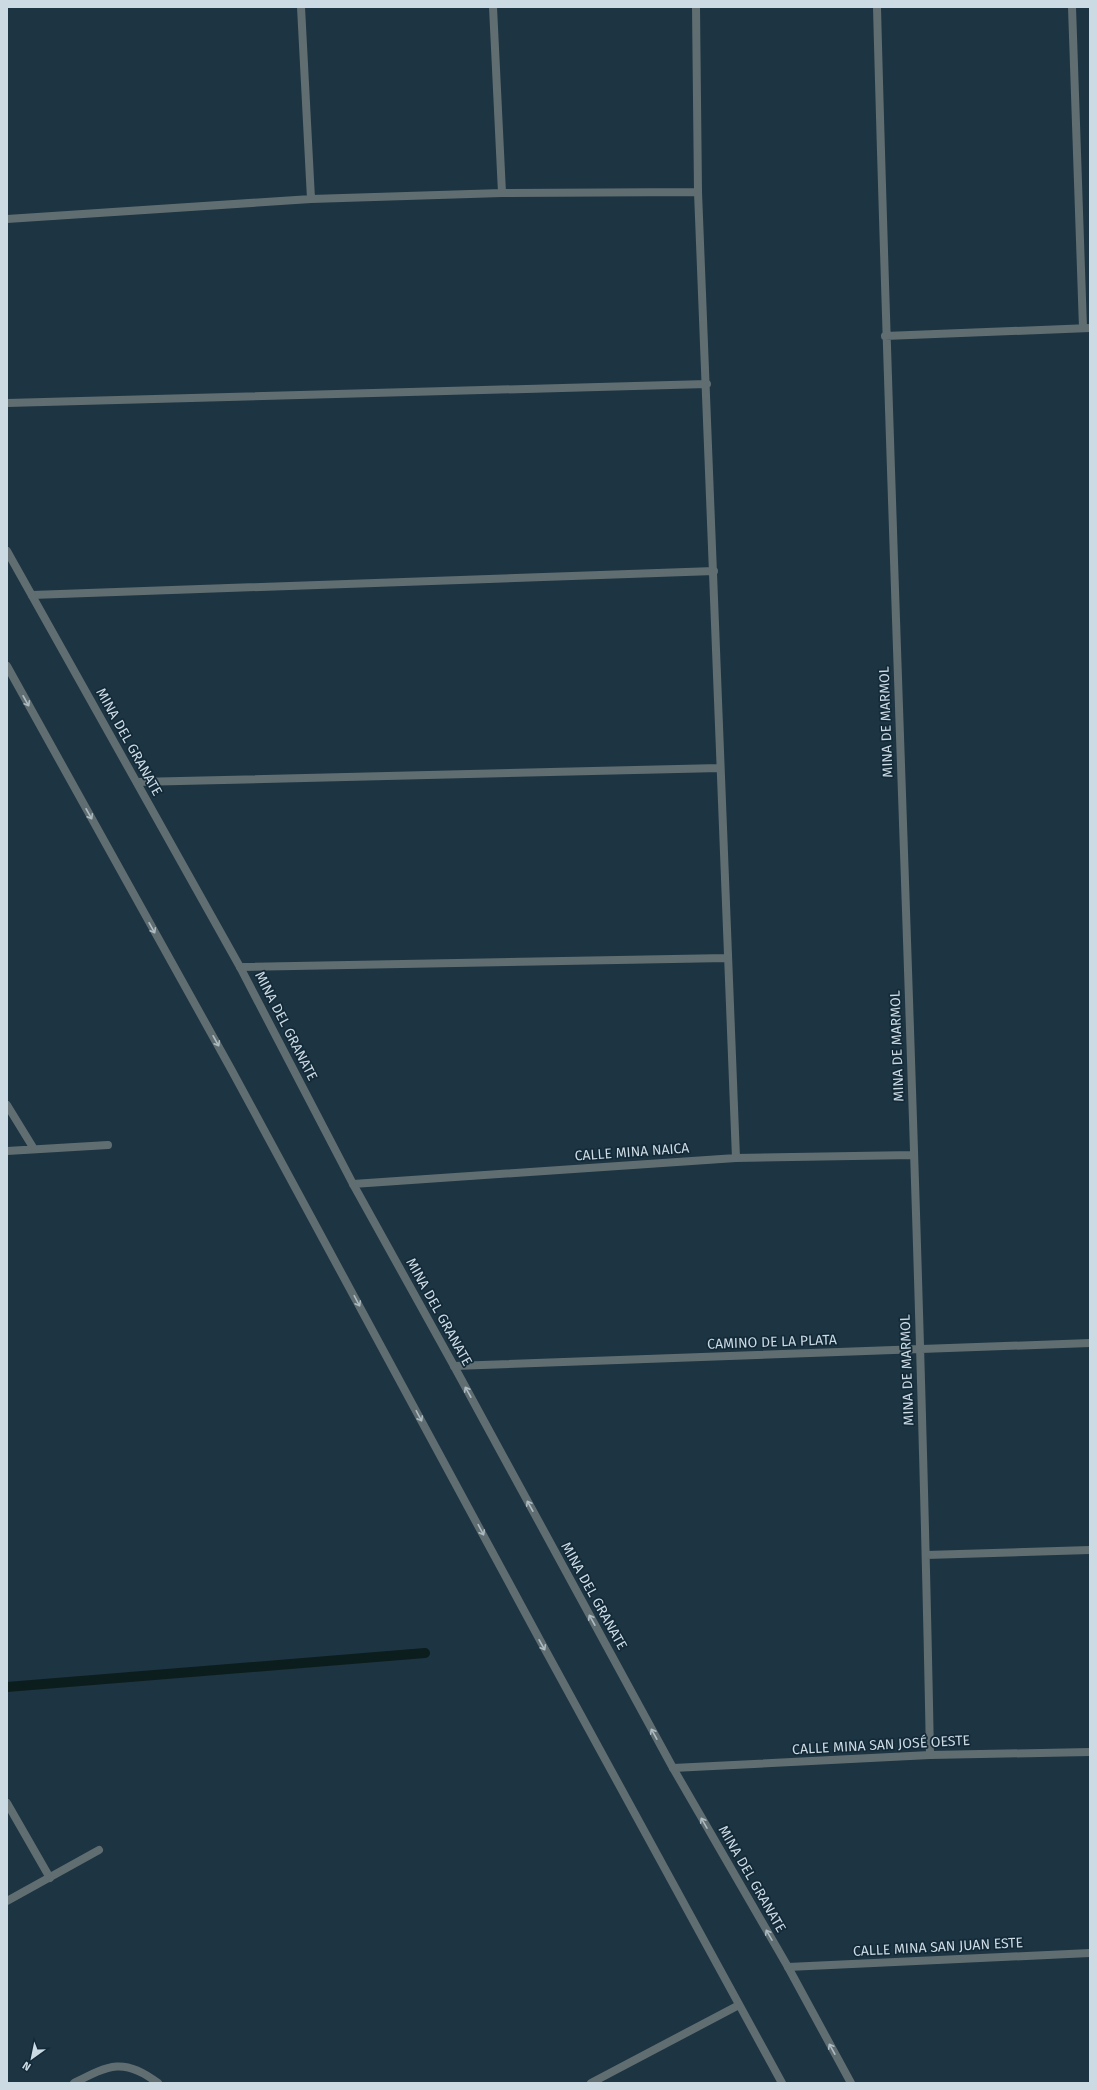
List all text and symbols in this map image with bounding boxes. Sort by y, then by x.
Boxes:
street label: MINA DE MARMOL [876,666,896,778]
street label: MINA DEL GRANATE [92,685,166,799]
one-way arrow [23,694,30,706]
one-way arrow [86,808,94,820]
one-way arrow [149,922,157,934]
street label: MINA DEL GRANATE [251,968,321,1084]
street label: MINA DE MARMOL [887,990,907,1102]
one-way arrow [212,1035,220,1047]
street label: CALLE MINA NAICA [574,1140,690,1164]
street label: MINA DEL GRANATE [402,1255,476,1369]
one-way arrow [354,1295,362,1307]
street label: MINA DE MARMOL [897,1314,917,1426]
street label: CAMINO DE LA PLATA [707,1331,837,1353]
one-way arrow [464,1386,471,1398]
one-way arrow [416,1410,423,1422]
one-way arrow [526,1500,534,1512]
one-way arrow [477,1524,485,1536]
street label: MINA DEL GRANATE [557,1539,631,1653]
one-way arrow [588,1614,596,1626]
one-way arrow [539,1639,546,1651]
one-way arrow [650,1728,658,1740]
street label: CALLE MINA SAN JOSÉ OESTE [792,1731,970,1758]
one-way arrow [700,1817,708,1829]
street label: MINA DEL GRANATE [715,1823,789,1935]
one-way arrow [765,1929,773,1941]
street label: CALLE MINA SAN JUAN ESTE [853,1934,1023,1960]
north arrow [12,2038,52,2078]
one-way arrow [828,2043,836,2055]
text: N [20,2059,33,2073]

